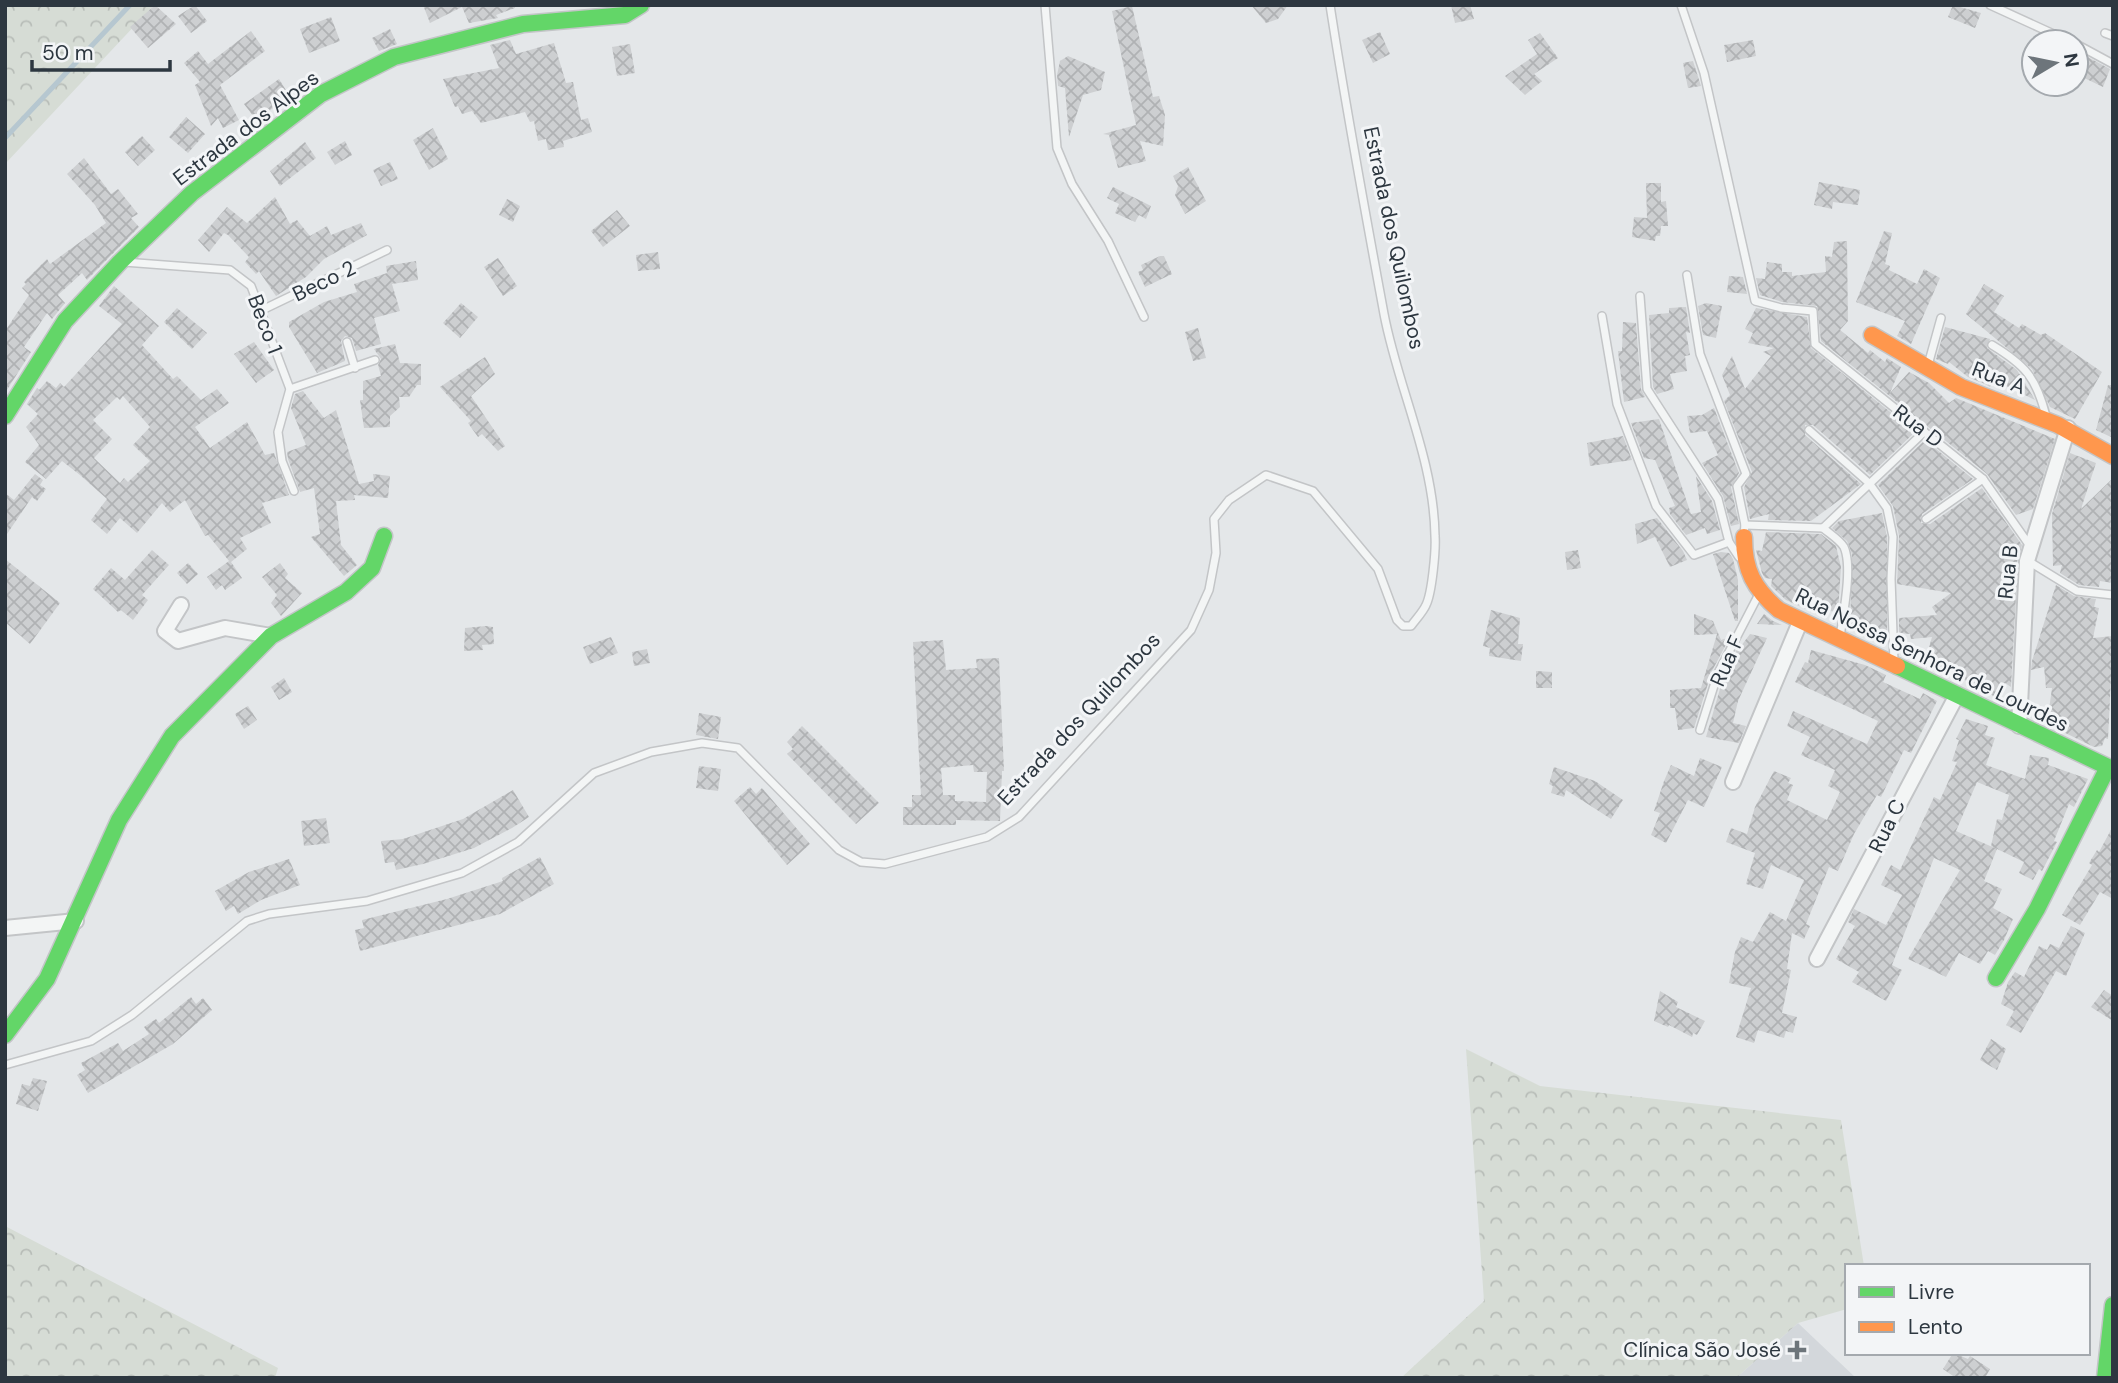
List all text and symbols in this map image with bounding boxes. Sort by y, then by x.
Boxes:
scale bar [32,28,170,72]
north arrow [2020,28,2090,98]
text: 50 m [42,39,93,67]
text: N [2058,51,2085,69]
street label: Estrada dos Alpes [167,64,325,192]
street label: Estrada dos Quilombos [1357,124,1431,352]
street label: Beco 2 [288,254,360,308]
street label: Beco 1 [241,290,289,358]
street label: Rua A [1968,355,2030,401]
street label: Rua D [1887,398,1949,454]
street label: Rua B [1991,544,2025,600]
street label: Rua Nossa Senhora de Lourdes [1791,581,2073,739]
street label: Estrada dos Quilombos [991,627,1167,811]
street label: Rua F [1703,631,1751,691]
street label: Rua C [1862,794,1912,858]
legend [1845,1264,2090,1355]
text: Livre [1908,1278,1955,1306]
text: Lento [1908,1313,1963,1341]
place label: Clínica São José [1623,1336,1781,1364]
marker: Clínica São José [1787,1340,1807,1360]

